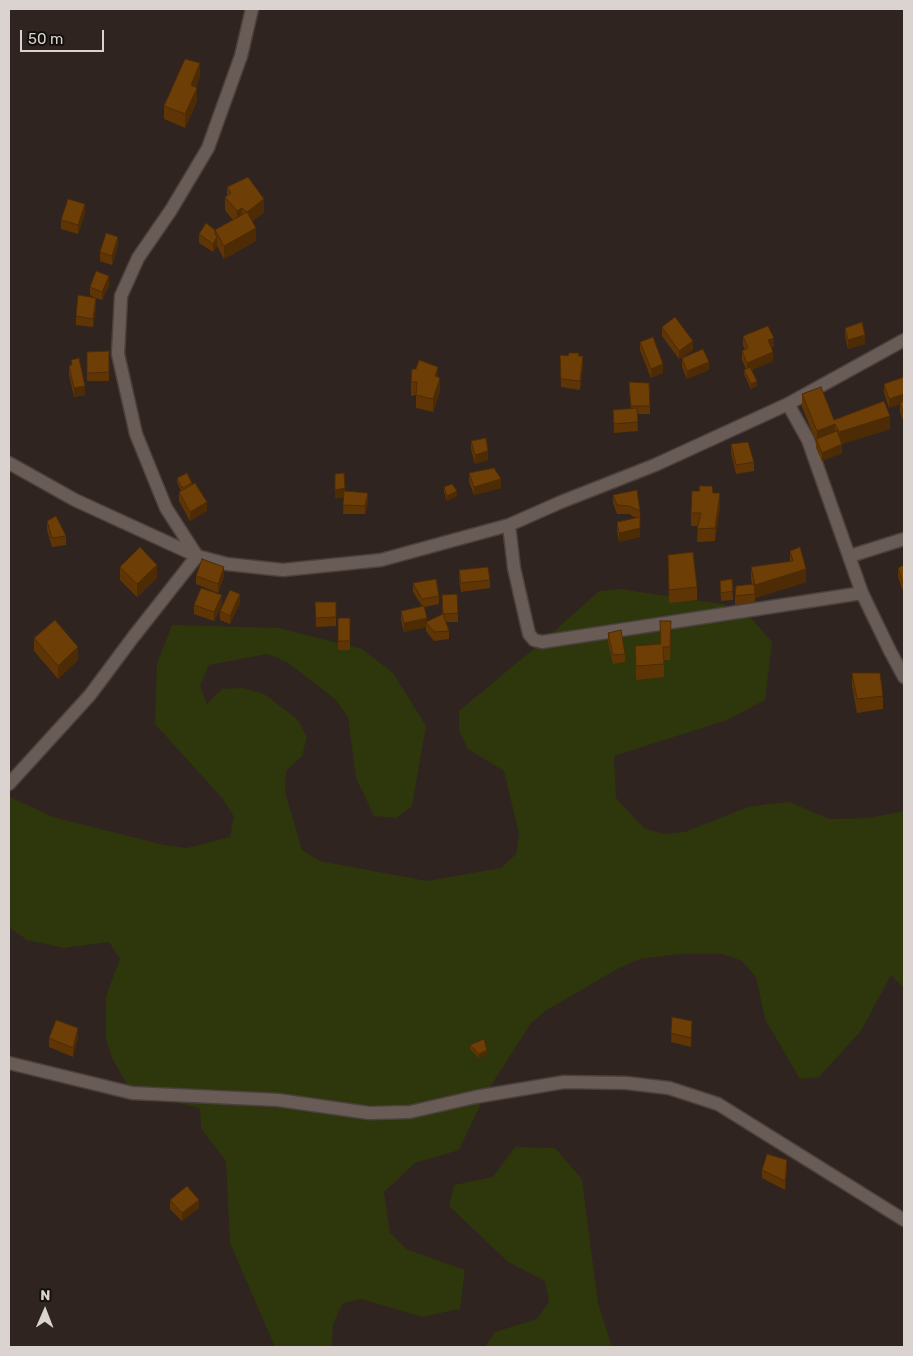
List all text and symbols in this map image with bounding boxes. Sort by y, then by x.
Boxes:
scale bar [22,20,106,52]
text: 50 m [28,30,63,48]
north arrow [20,1286,70,1336]
text: N [40,1287,50,1304]

